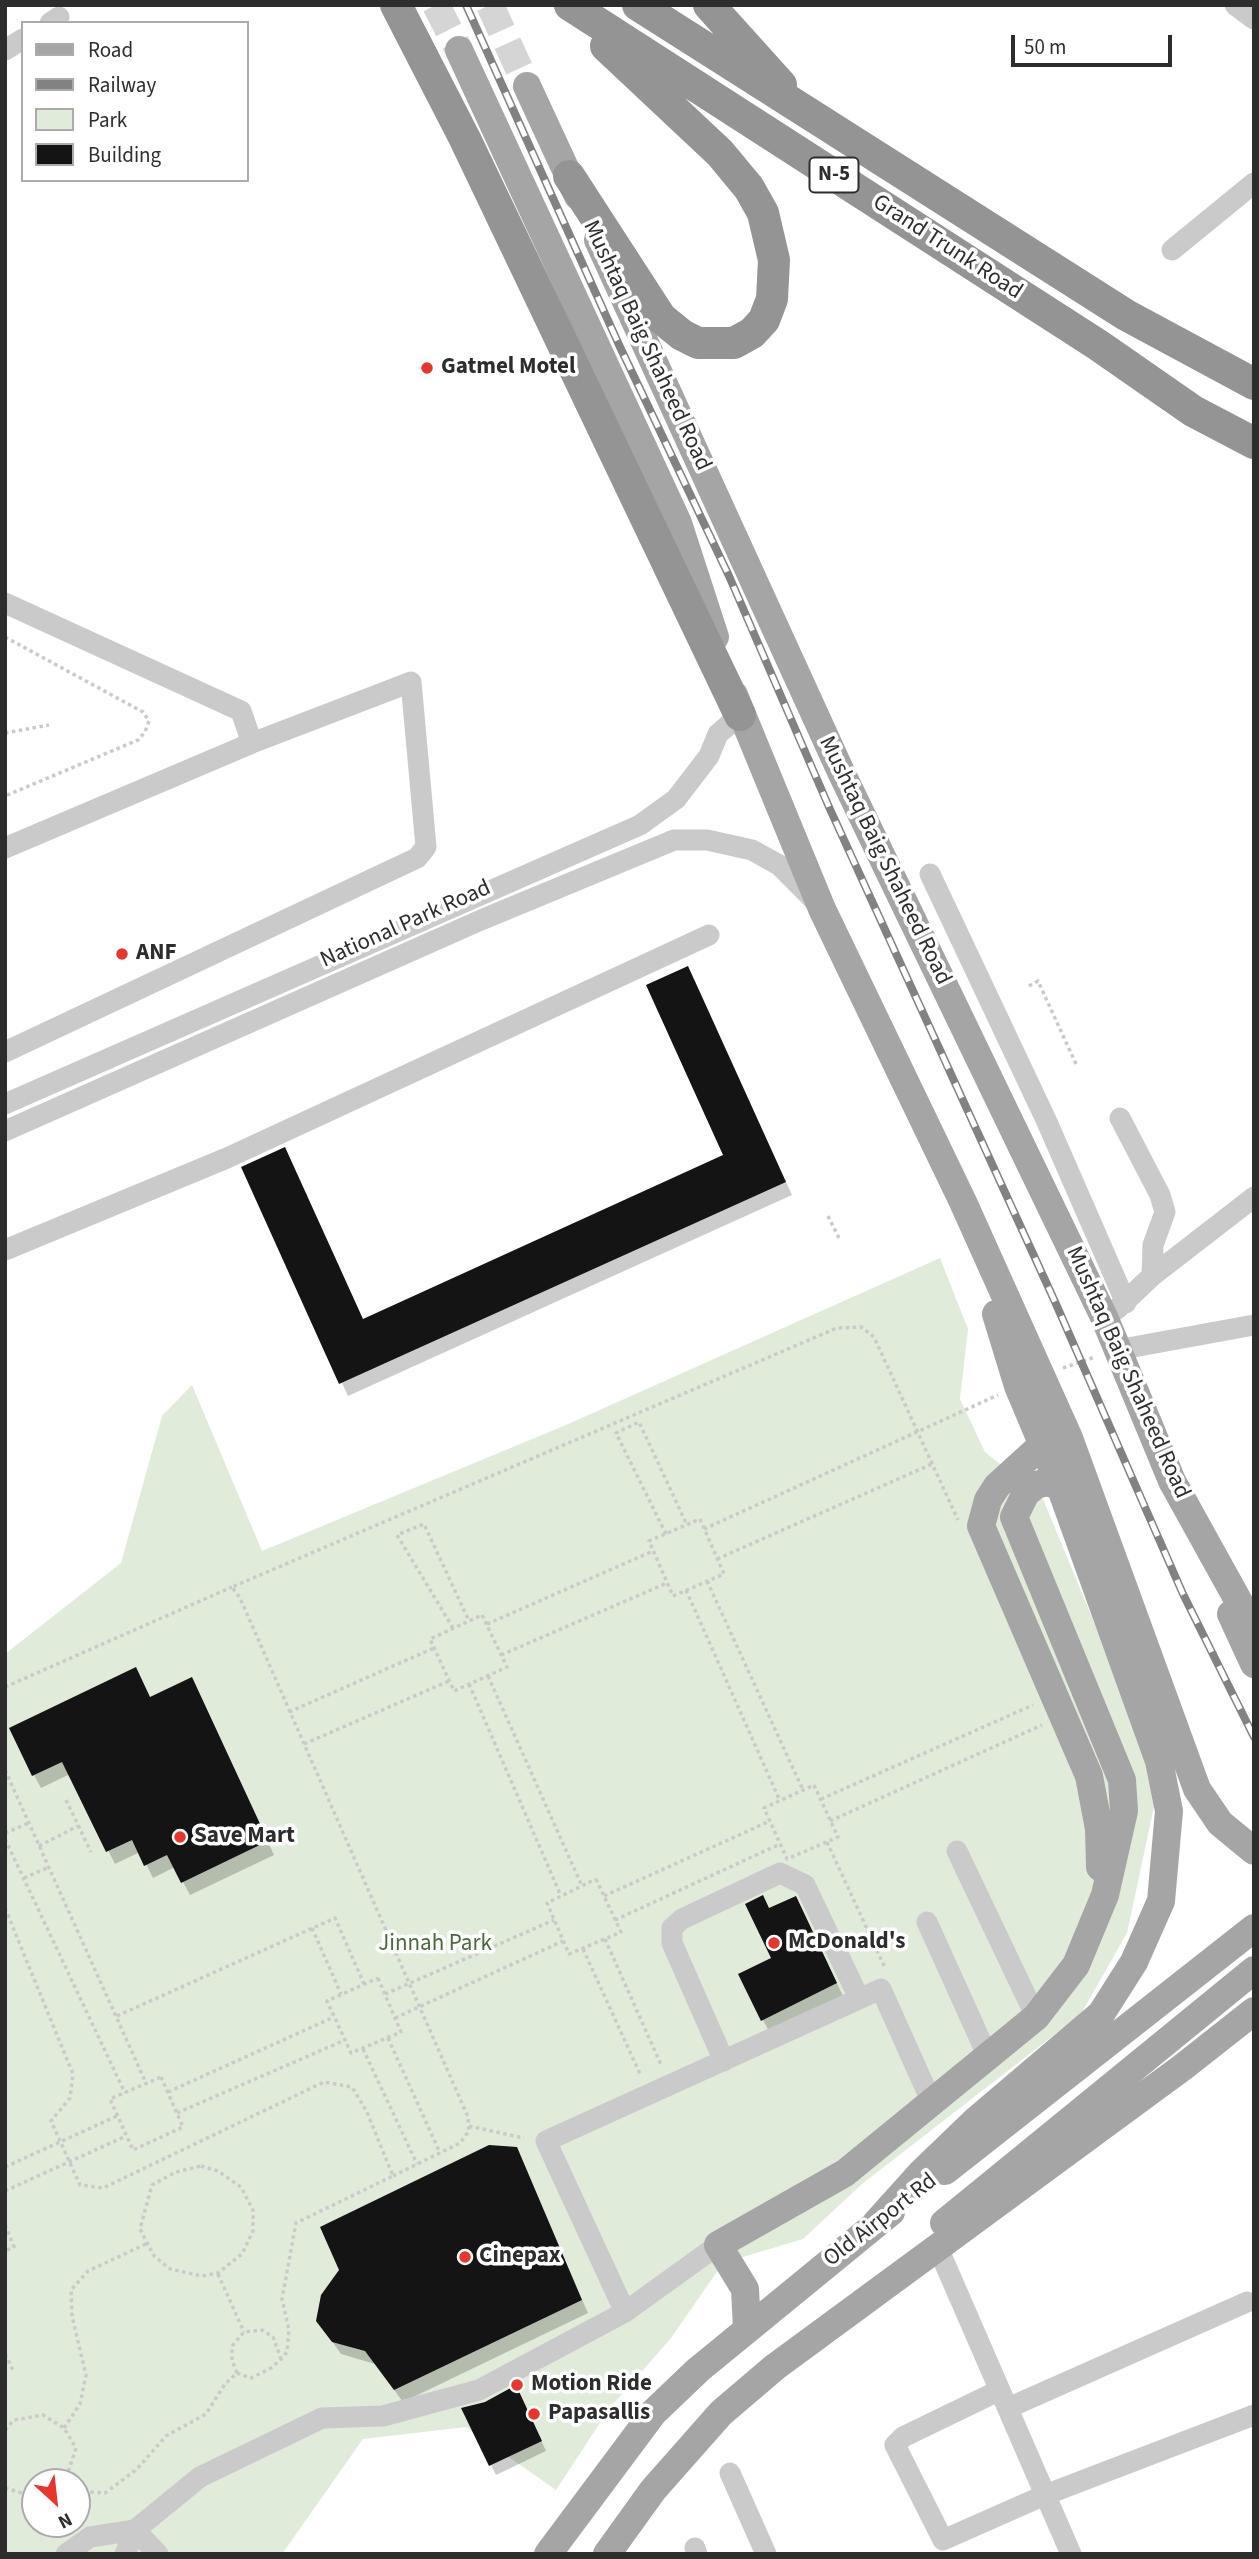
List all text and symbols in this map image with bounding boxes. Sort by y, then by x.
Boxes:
legend [21,21,248,182]
scale bar [1014,21,1175,65]
text: 50 m [1024,32,1066,62]
text: Road [88,35,133,65]
text: Railway [88,70,156,100]
text: Park [88,105,127,135]
text: Building [88,140,161,170]
road number: N-5 [810,158,858,192]
street label: Grand Trunk Road [867,189,1027,307]
street label: Mushtaq Baig Shaheed Road [576,216,716,476]
place label: Gatmel Motel [441,354,576,382]
marker: Gatmel Motel [419,360,435,376]
street label: Mushtaq Baig Shaheed Road [812,732,956,990]
street label: National Park Road [316,875,496,975]
place label: ANF [136,940,177,968]
marker: ANF [114,946,130,962]
street label: Mushtaq Baig Shaheed Road [1059,1243,1195,1503]
place label: Save Mart [194,1823,295,1851]
marker: Save Mart [172,1829,188,1845]
place label: McDonald's [788,1929,905,1957]
park label: Jinnah Park [378,1931,492,1959]
marker: McDonald's [766,1935,782,1951]
street label: Old Airport Rd [819,2168,943,2274]
place label: Cinepax [479,2243,561,2271]
marker: Cinepax [457,2249,473,2265]
place label: Motion Ride [531,2371,652,2399]
marker: Motion Ride [509,2377,525,2393]
place label: Papasallis [548,2400,650,2428]
marker: Papasallis [526,2406,542,2422]
north arrow [21,2468,91,2538]
text: N [53,2505,77,2535]

